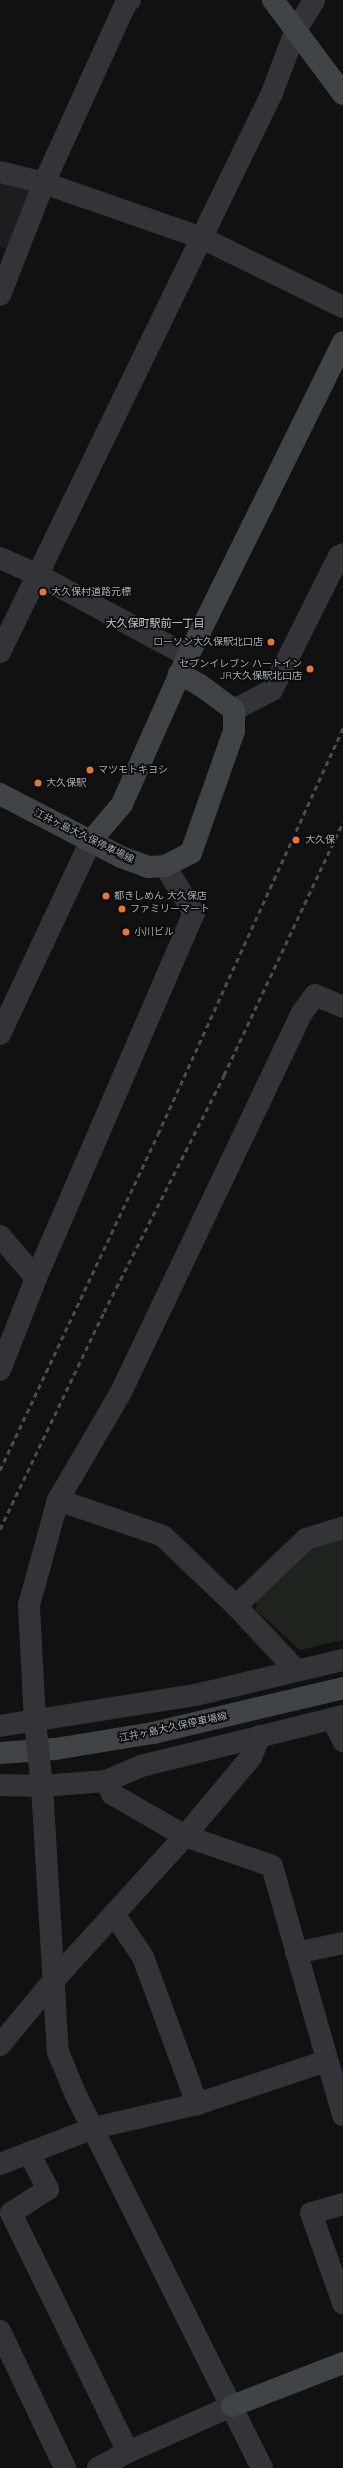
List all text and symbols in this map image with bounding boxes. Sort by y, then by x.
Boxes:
place label: 大久保村道路元標 [51,586,131,598]
marker: 大久保村道路元標 [38,587,48,597]
district label: 大久保町駅前一丁目 [106,616,204,630]
place label: ローソン大久保駅北口店 [153,636,263,648]
marker: ローソン大久保駅北口店 [266,637,276,647]
place label: セブンイレブン ハートイン JR大久保駅北口店 [179,657,302,680]
marker: セブンイレブン ハートイン JR大久保駅北口店 [305,664,315,674]
place label: マツモトキヨシ [98,764,168,776]
marker: マツモトキヨシ [85,765,95,775]
place label: 大久保駅 [46,777,86,789]
marker: 大久保駅 [33,778,43,788]
street label: 江井ヶ島大久保停車場線 [32,806,136,866]
marker: 大久保 [290,834,302,846]
place label: 大久保 [305,834,335,846]
place label: 都きしめん 大久保店 [114,890,207,902]
marker: 都きしめん 大久保店 [101,891,111,901]
place label: ファミリーマート [130,903,210,915]
marker: ファミリーマート [117,904,127,914]
place label: 小川ビル [134,926,174,938]
marker: 小川ビル [121,927,131,937]
street label: 江井ヶ島大久保停車場線 [118,1710,228,1744]

